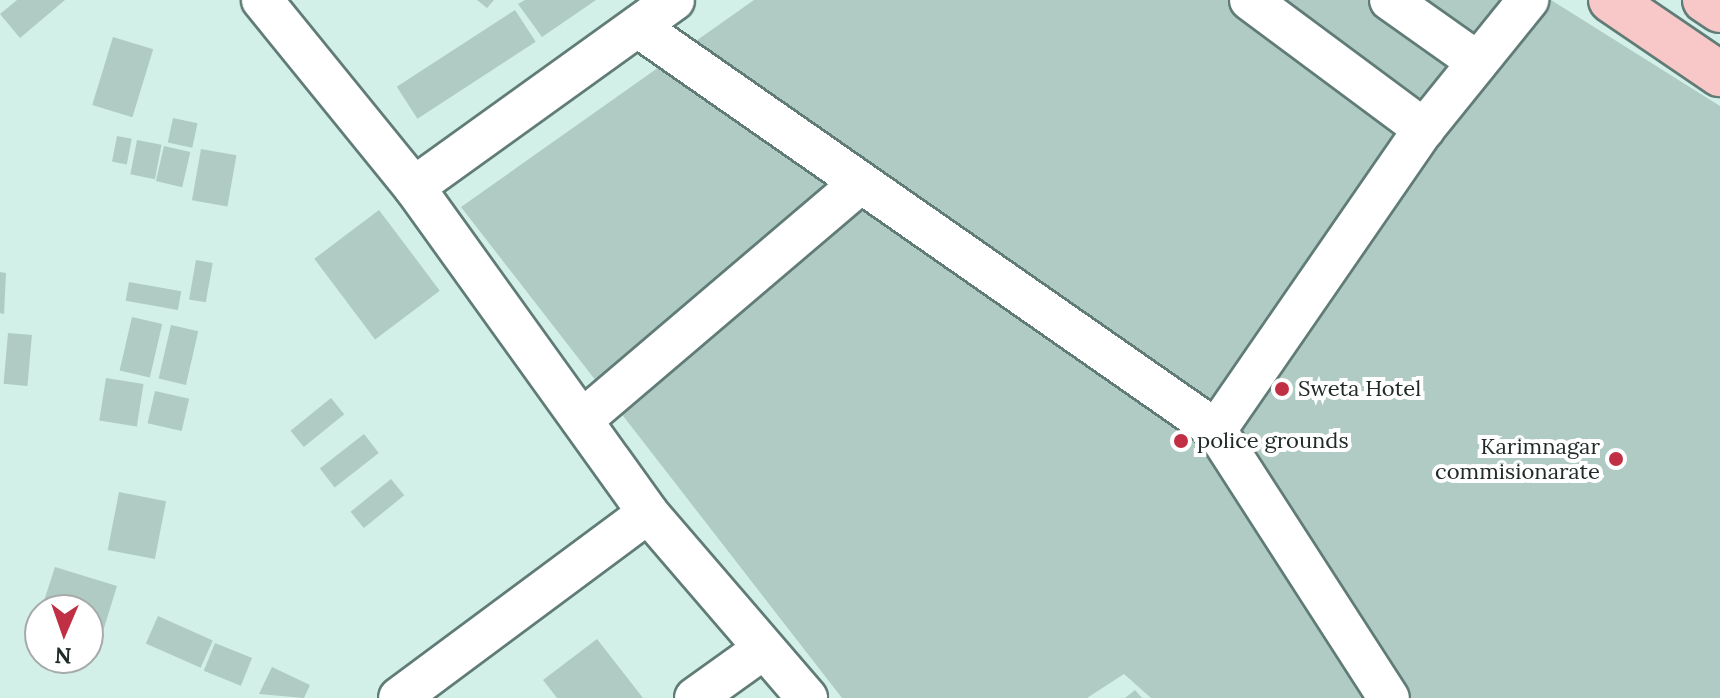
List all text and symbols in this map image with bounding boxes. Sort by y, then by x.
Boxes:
place label: Sweta Hotel [1298,376,1421,402]
marker: Sweta Hotel [1273,380,1291,398]
place label: police grounds [1197,428,1349,454]
marker: police grounds [1172,432,1190,450]
place label: Karimnagar commisionarate [1435,433,1600,484]
marker: Karimnagar commisionarate [1607,450,1625,468]
north arrow [24,594,104,674]
text: N [54,642,72,670]

